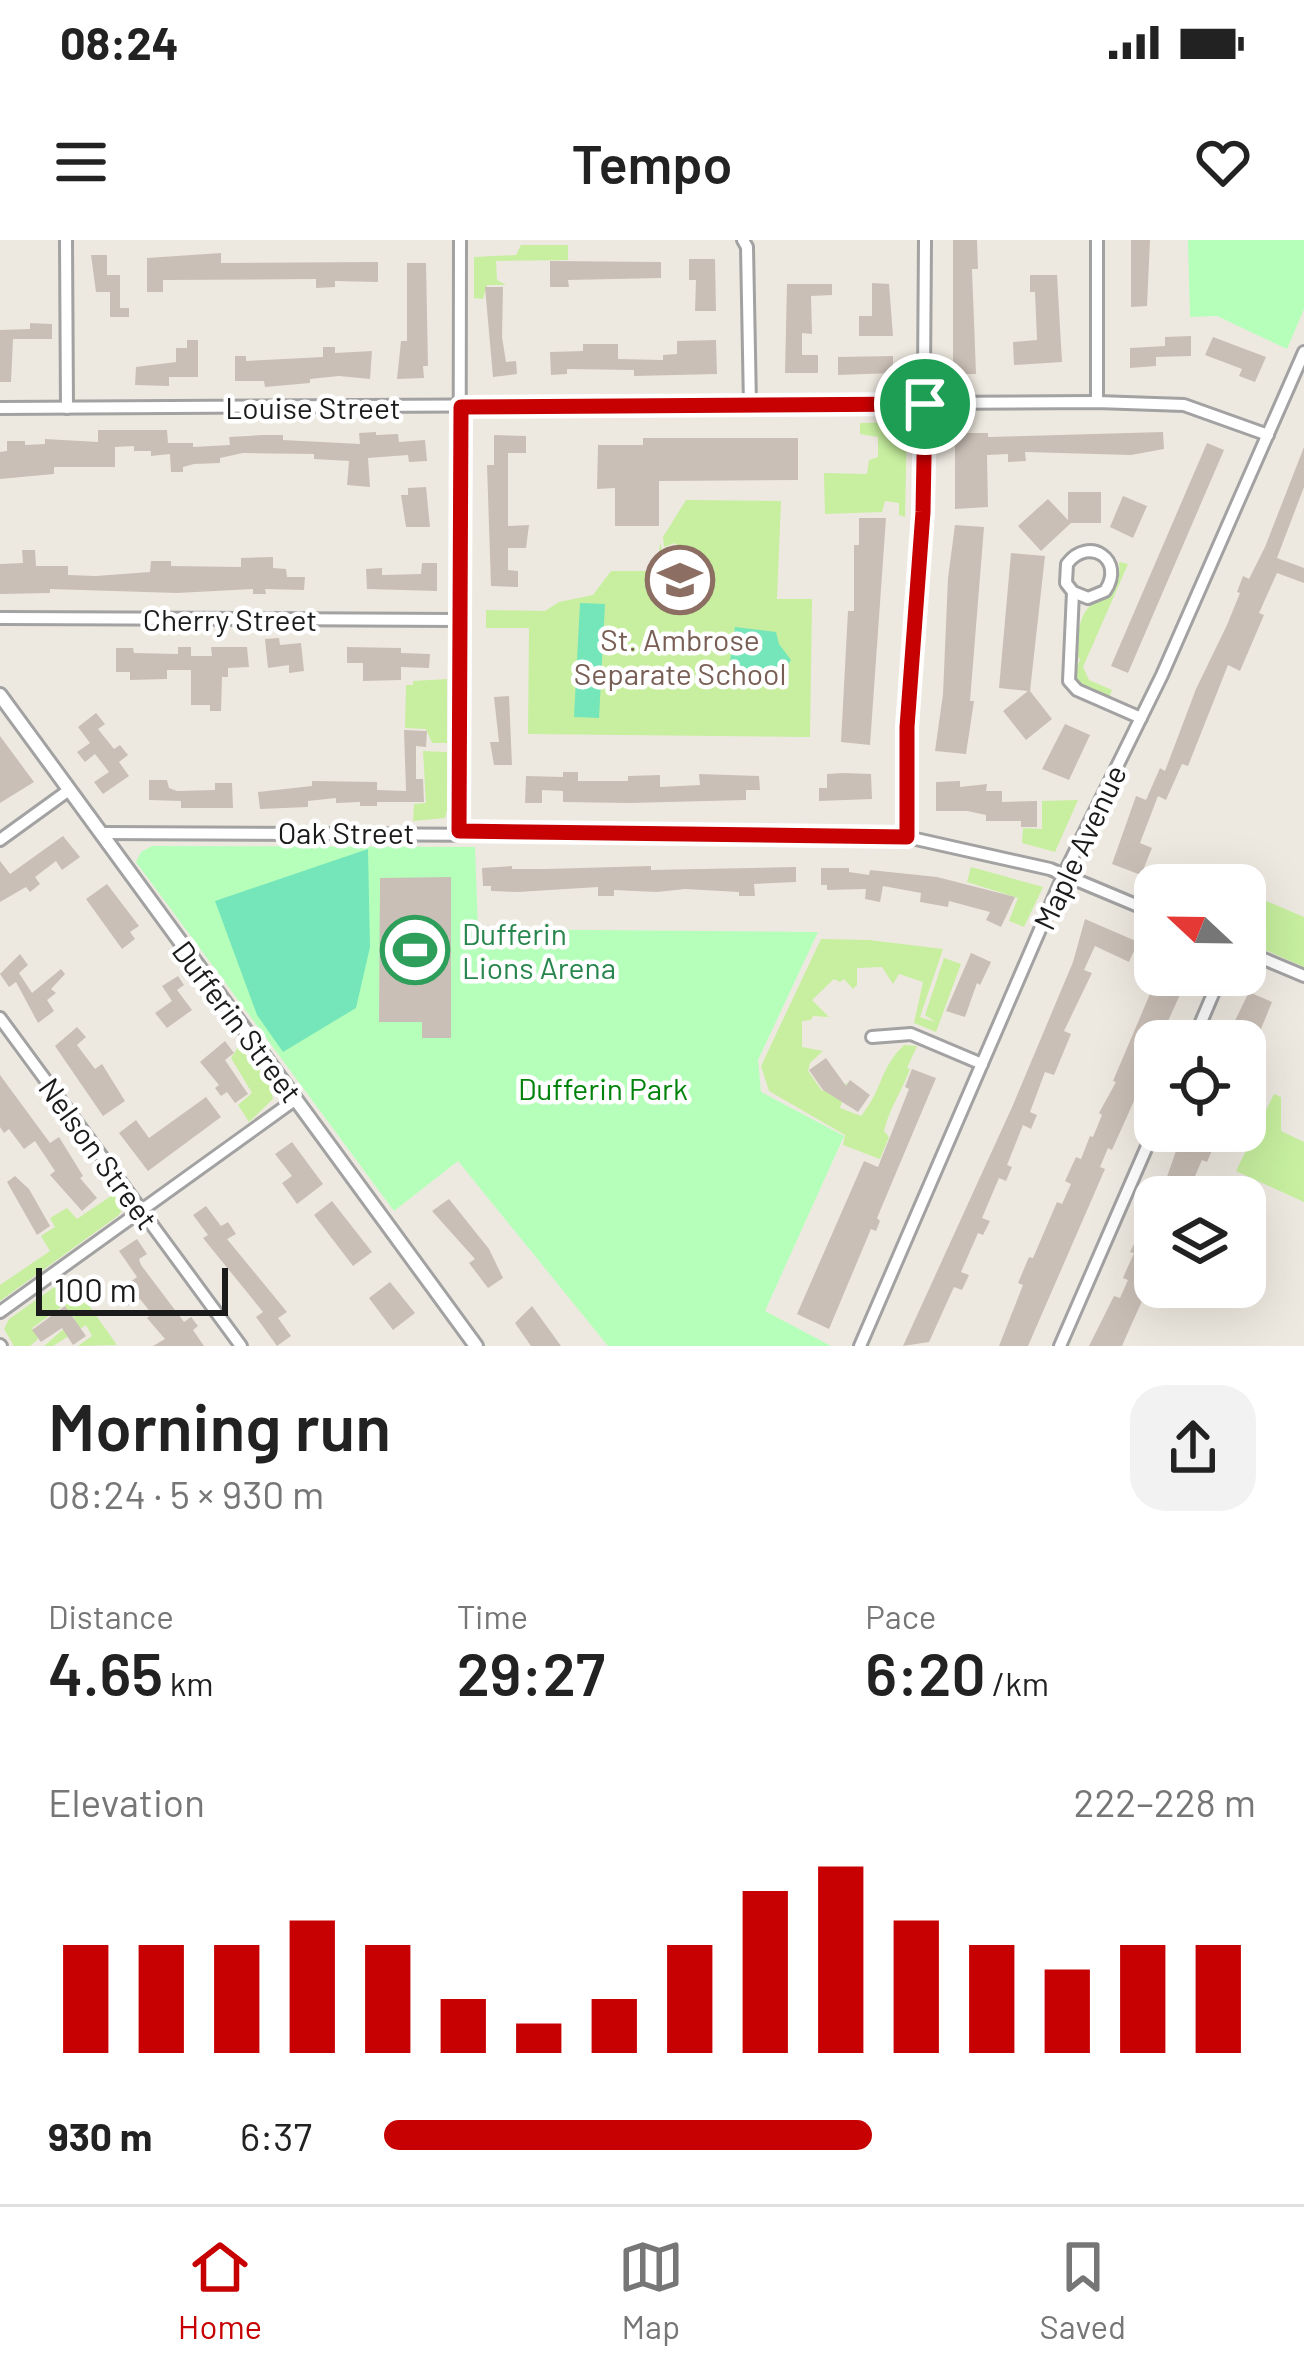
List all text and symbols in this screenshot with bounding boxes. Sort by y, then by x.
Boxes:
text: 08:24 [60,15,179,69]
icon: menu [48,129,114,195]
icon: heart [1190,129,1256,195]
text: Tempo [571,130,733,195]
pin [874,353,976,455]
icon: arrive [892,371,958,437]
street label: Louise Street [225,389,401,425]
school or university icon: St. Ambrose Separate School [645,545,715,615]
street label: Cherry Street [143,601,317,637]
place label: St. Ambrose Separate School [574,621,786,691]
street label: Maple Avenue [1025,759,1133,935]
street label: Oak Street [278,814,414,850]
north arrow [1134,864,1266,996]
map controls [1134,864,1266,1308]
sports icon: Dufferin Lions Arena [380,915,450,985]
place label: Dufferin Lions Arena [462,915,616,985]
street label: Dufferin Street [166,933,310,1109]
button: locate [1134,1020,1266,1152]
street label: Nelson Street [32,1070,166,1236]
park label: Dufferin Park [518,1070,688,1106]
button: layers [1134,1176,1266,1308]
scale bar [36,1262,228,1315]
text: 100 m [54,1269,137,1309]
text: Morning run [48,1385,391,1464]
button: share [1130,1385,1256,1511]
text: 08:24 · 5 × 930 m [48,1470,324,1517]
text: Distance [48,1596,174,1636]
text: Time [457,1596,528,1636]
text: Pace [865,1596,936,1636]
text: 4.65 [48,1636,163,1708]
text: 29:27 [457,1636,605,1708]
text: 6:20 [865,1636,986,1708]
text: km [163,1663,213,1703]
text: /km [986,1663,1049,1703]
text: Elevation [48,1778,205,1825]
text: 222–228 m [1074,1778,1256,1825]
text: 930 m [48,2112,152,2159]
text: 6:37 [240,2112,312,2159]
tab: Home [178,2234,262,2346]
tab: Map [618,2234,684,2346]
tab: Saved [1040,2234,1126,2346]

